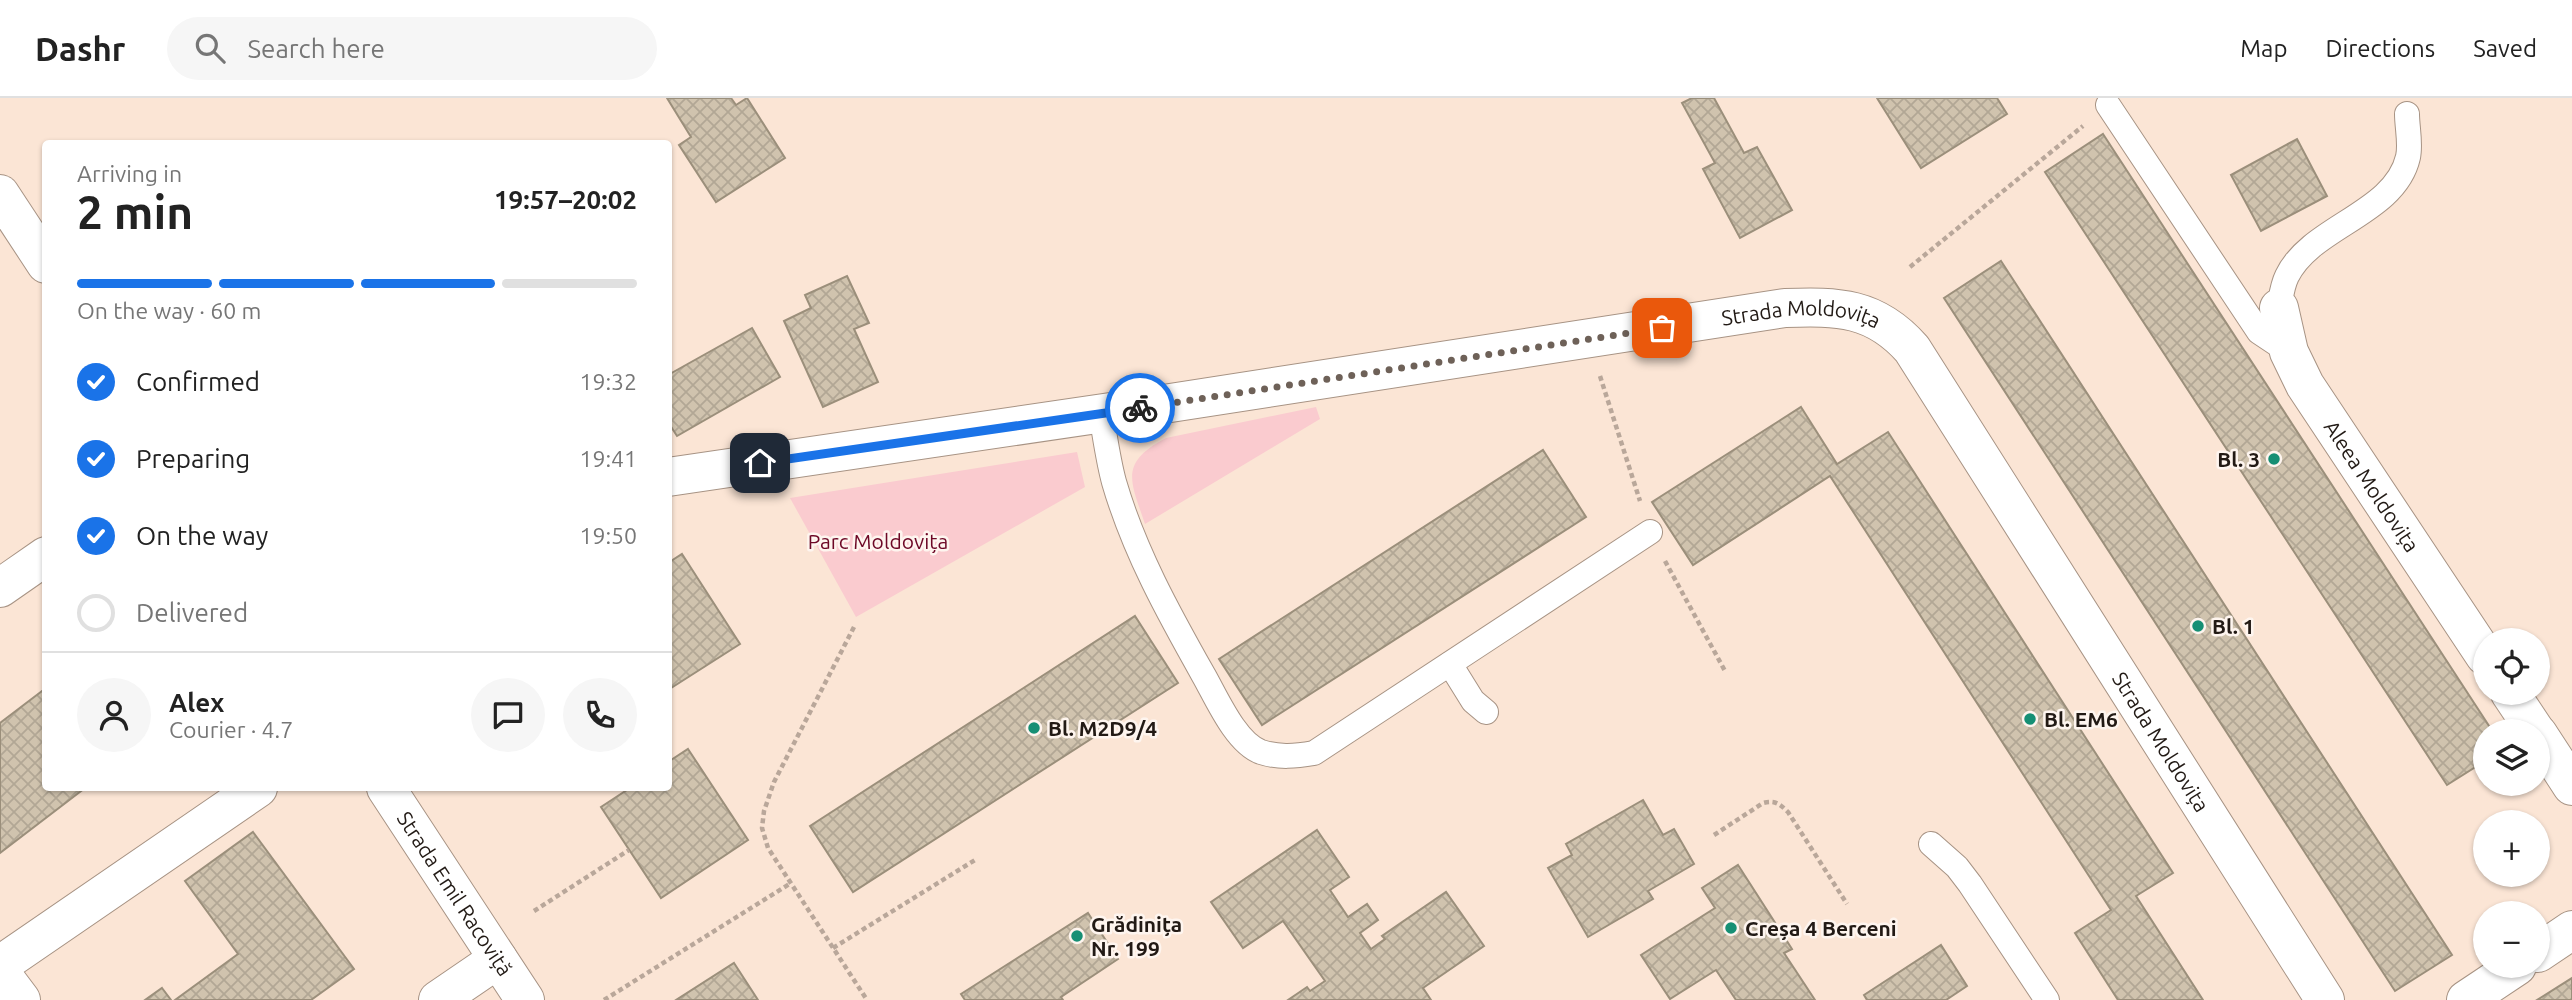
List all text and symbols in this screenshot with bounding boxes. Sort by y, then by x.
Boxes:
search box [167,17,657,80]
icon: search [191,29,229,67]
text: Dashr [35,30,125,67]
text: Search here [247,34,385,63]
text: Map [2240,35,2287,62]
text: Directions [2325,35,2435,62]
text: Saved [2473,35,2537,62]
text: Arriving in [77,161,182,186]
text: 19:57–20:02 [494,185,637,214]
text: 2 min [77,186,193,238]
street label: Strada Moldovița [1720,295,1885,332]
text: On the way · 60 m [77,298,261,323]
pin [1632,298,1692,358]
icon: bag [1643,309,1681,347]
icon: check [77,363,115,401]
text: Confirmed [136,367,260,396]
text: 19:32 [579,369,637,394]
courier [1105,373,1175,443]
icon: bike [1121,389,1159,427]
street label: Aleea Moldovița [2320,416,2424,556]
pin [730,433,790,493]
icon: check [77,440,115,478]
text: Preparing [136,444,250,473]
icon: home [741,444,779,482]
text: 19:41 [579,446,637,471]
place label: Bl. 3 [2217,447,2260,471]
marker: Bl. 3 [2266,451,2282,467]
icon: check [77,517,115,555]
text: On the way [136,521,268,550]
text: 19:50 [579,523,637,548]
park label: Parc Moldovița [808,529,948,553]
text: Delivered [136,598,248,627]
place label: Bl. 1 [2212,614,2255,638]
marker: Bl. 1 [2190,618,2206,634]
map controls [2473,628,2550,978]
button: locate [2473,628,2550,705]
street label: Strada Moldovița [2108,667,2214,816]
button: person [77,678,151,752]
button: chat [471,678,545,752]
button: phone [563,678,637,752]
text: Alex [169,688,224,717]
place label: Bl. EM6 [2044,707,2118,731]
marker: Bl. EM6 [2022,711,2038,727]
place label: Bl. M2D9/4 [1048,716,1157,740]
text: Courier · 4.7 [169,717,293,742]
button: layers [2473,719,2550,796]
marker: Bl. M2D9/4 [1026,720,1042,736]
street label: Strada Emil Racoviță [393,807,518,980]
button: + [2473,810,2550,887]
button: − [2473,901,2550,978]
place label: Grădinița Nr. 199 [1091,912,1182,960]
place label: Creșa 4 Berceni [1745,916,1897,940]
marker: Creșa 4 Berceni [1723,920,1739,936]
marker: Grădinița Nr. 199 [1069,928,1085,944]

